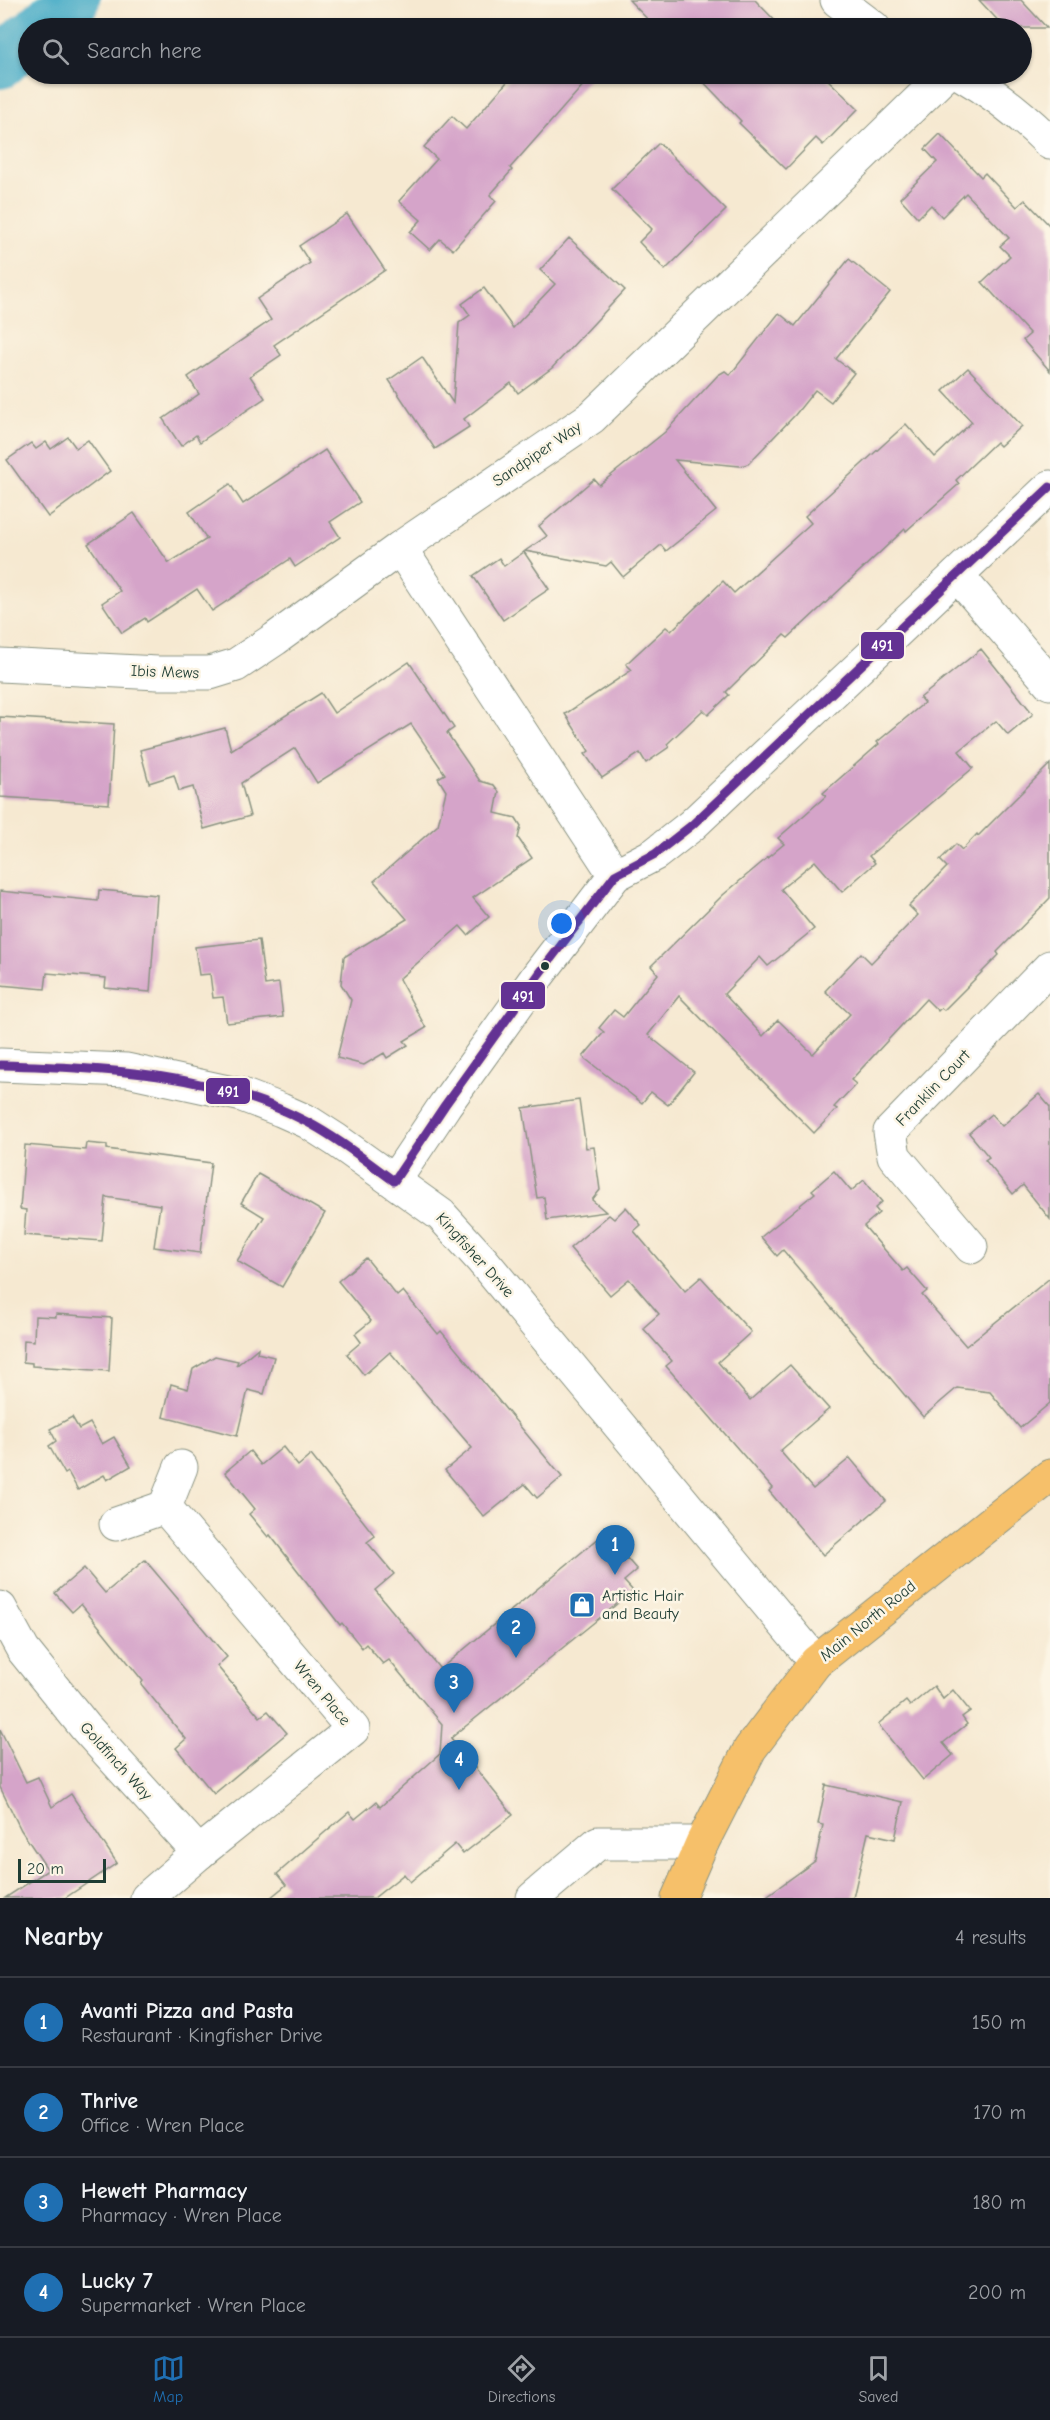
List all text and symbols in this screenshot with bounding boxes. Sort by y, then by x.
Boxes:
search box [18,18,1032,84]
icon: search [39,35,72,68]
text: Search here [87,38,202,64]
street label: Sandpiper Way [489,417,585,490]
line badge: 491 [860,631,905,660]
text: 491 [871,637,893,655]
street label: Ibis Mews [131,662,200,682]
your location [547,909,576,938]
unlabelled marker [539,960,551,972]
line badge: 491 [500,981,546,1010]
text: 491 [512,988,534,1006]
street label: Franklin Court [892,1046,974,1130]
line badge: 491 [205,1077,251,1105]
text: 491 [217,1083,239,1101]
street label: Kingfisher Drive [432,1209,518,1301]
pin: 1 [596,1526,634,1575]
street label: Main North Road [817,1577,919,1665]
place label: Artistic Hair and Beauty [602,1587,684,1623]
shop icon: Artistic Hair and Beauty [567,1590,597,1620]
pin: 2 [496,1608,536,1658]
street label: Wren Place [290,1657,354,1729]
pin: 3 [434,1664,474,1713]
street label: Goldfinch Way [76,1718,156,1804]
pin: 4 [440,1740,478,1790]
scale bar [18,1856,106,1884]
text: 20 m [27,1860,64,1878]
text: Nearby [24,1922,103,1952]
text: 4 results [955,1926,1026,1949]
text: Avanti Pizza and Pasta [81,1998,294,2024]
text: 1 [40,2011,47,2034]
text: 150 m [972,2011,1026,2034]
text: Restaurant · Kingfisher Drive [81,2024,322,2047]
text: Thrive [81,2088,138,2114]
text: 2 [39,2101,48,2124]
text: 170 m [973,2101,1026,2124]
text: Office · Wren Place [81,2114,244,2137]
text: Hewett Pharmacy [81,2178,247,2204]
text: 3 [39,2191,48,2214]
text: 180 m [972,2191,1026,2214]
text: Pharmacy · Wren Place [81,2204,282,2227]
text: Lucky 7 [81,2268,153,2294]
text: 4 [39,2281,48,2304]
text: 200 m [968,2281,1026,2304]
text: Supermarket · Wren Place [81,2294,306,2317]
tab: Map [152,2352,185,2406]
tab: Directions [488,2352,555,2406]
tab: Saved [858,2352,898,2406]

